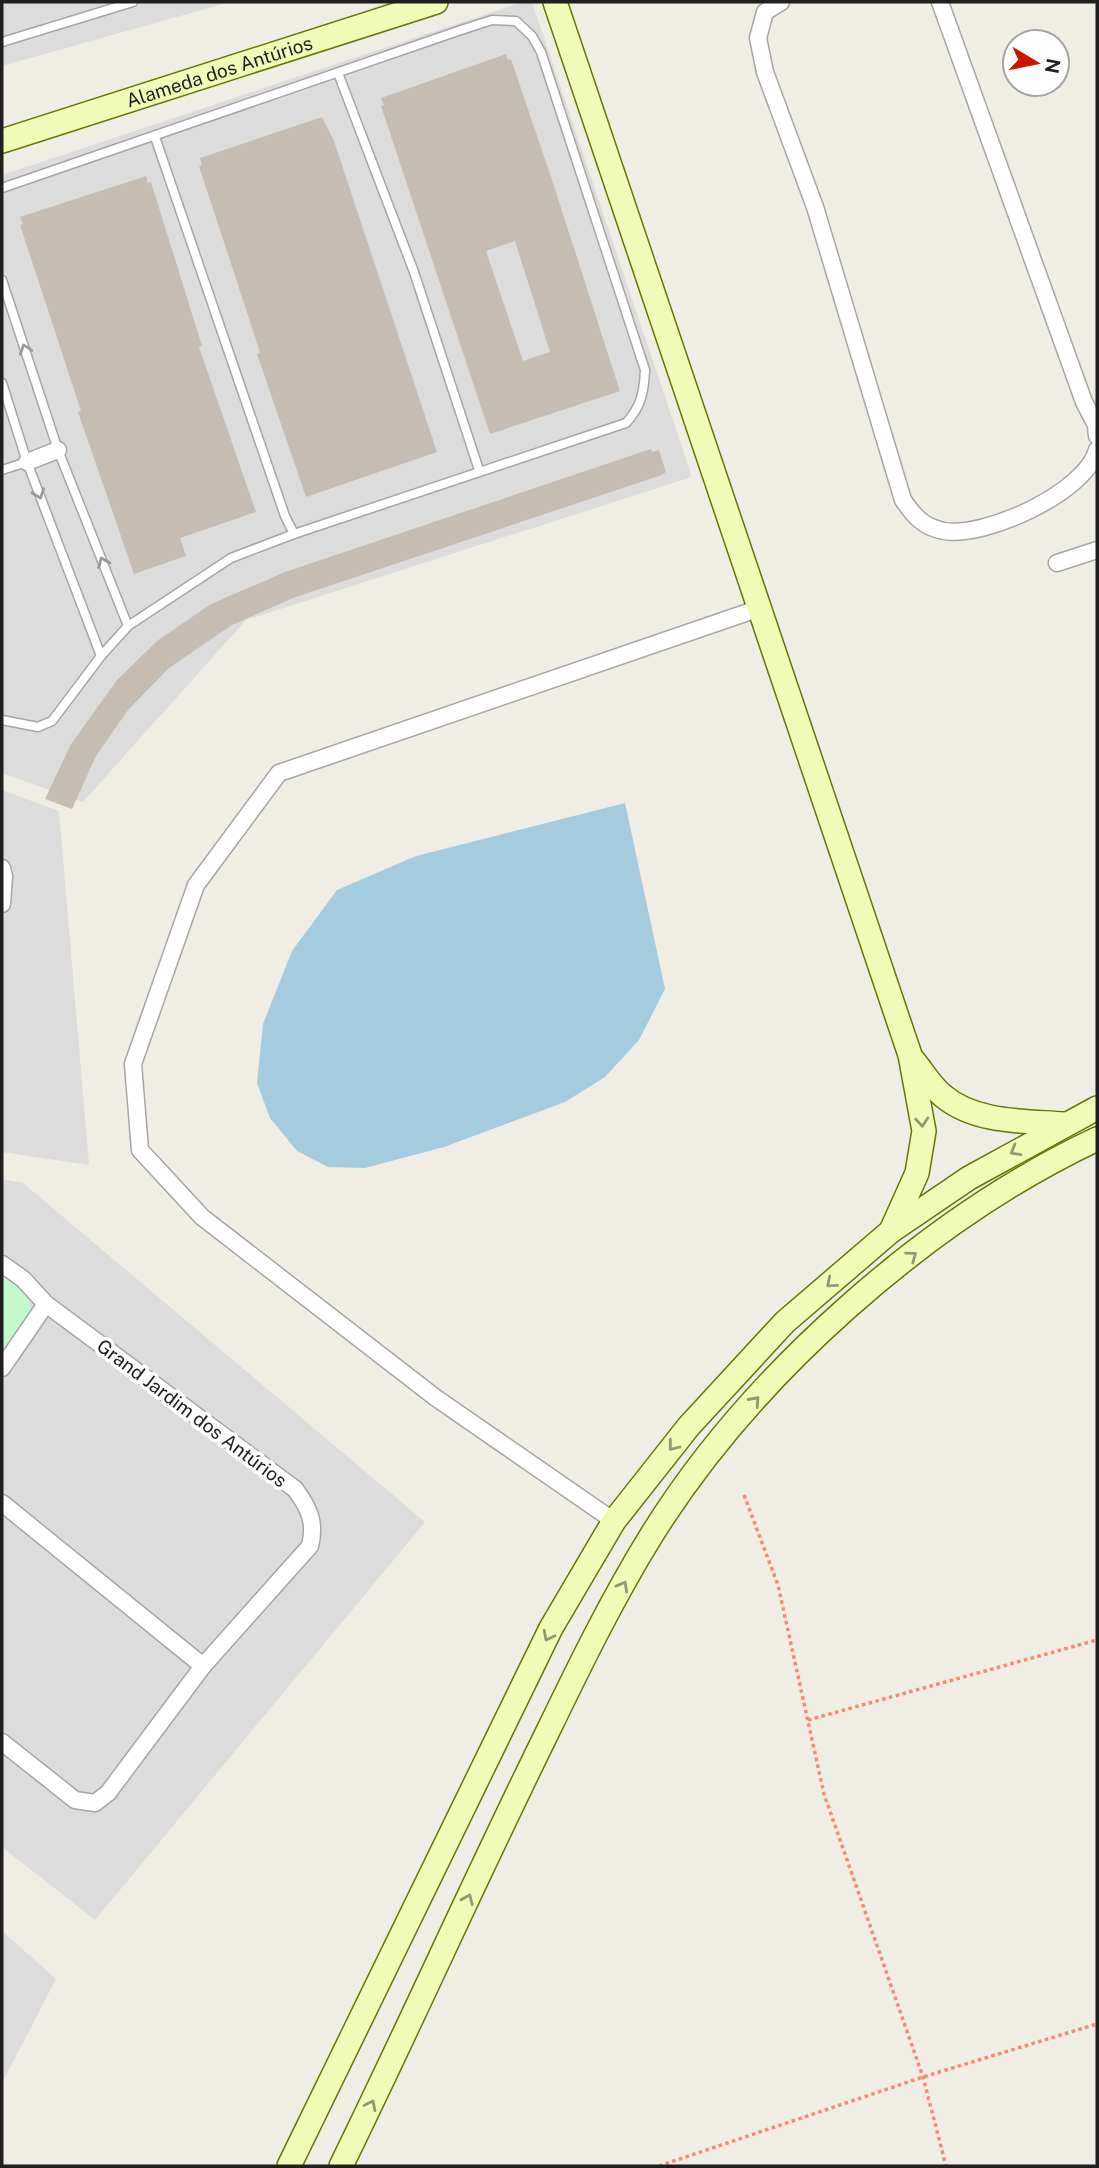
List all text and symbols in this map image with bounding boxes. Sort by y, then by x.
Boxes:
north arrow [1001,28,1071,98]
street label: Alameda dos Antúrios [123,31,315,112]
text: N [1041,57,1065,75]
one-way arrow [18,343,33,355]
one-way arrow [31,487,45,499]
one-way arrow [98,557,112,569]
one-way arrow [914,1117,929,1128]
one-way arrow [1010,1143,1023,1156]
one-way arrow [904,1252,917,1264]
one-way arrow [826,1275,839,1287]
street label: Grand Jardim dos Antúrios [93,1334,291,1492]
one-way arrow [747,1397,759,1410]
one-way arrow [669,1438,681,1451]
one-way arrow [615,1581,629,1593]
one-way arrow [542,1628,556,1641]
one-way arrow [459,1894,473,1906]
one-way arrow [362,2100,376,2112]

